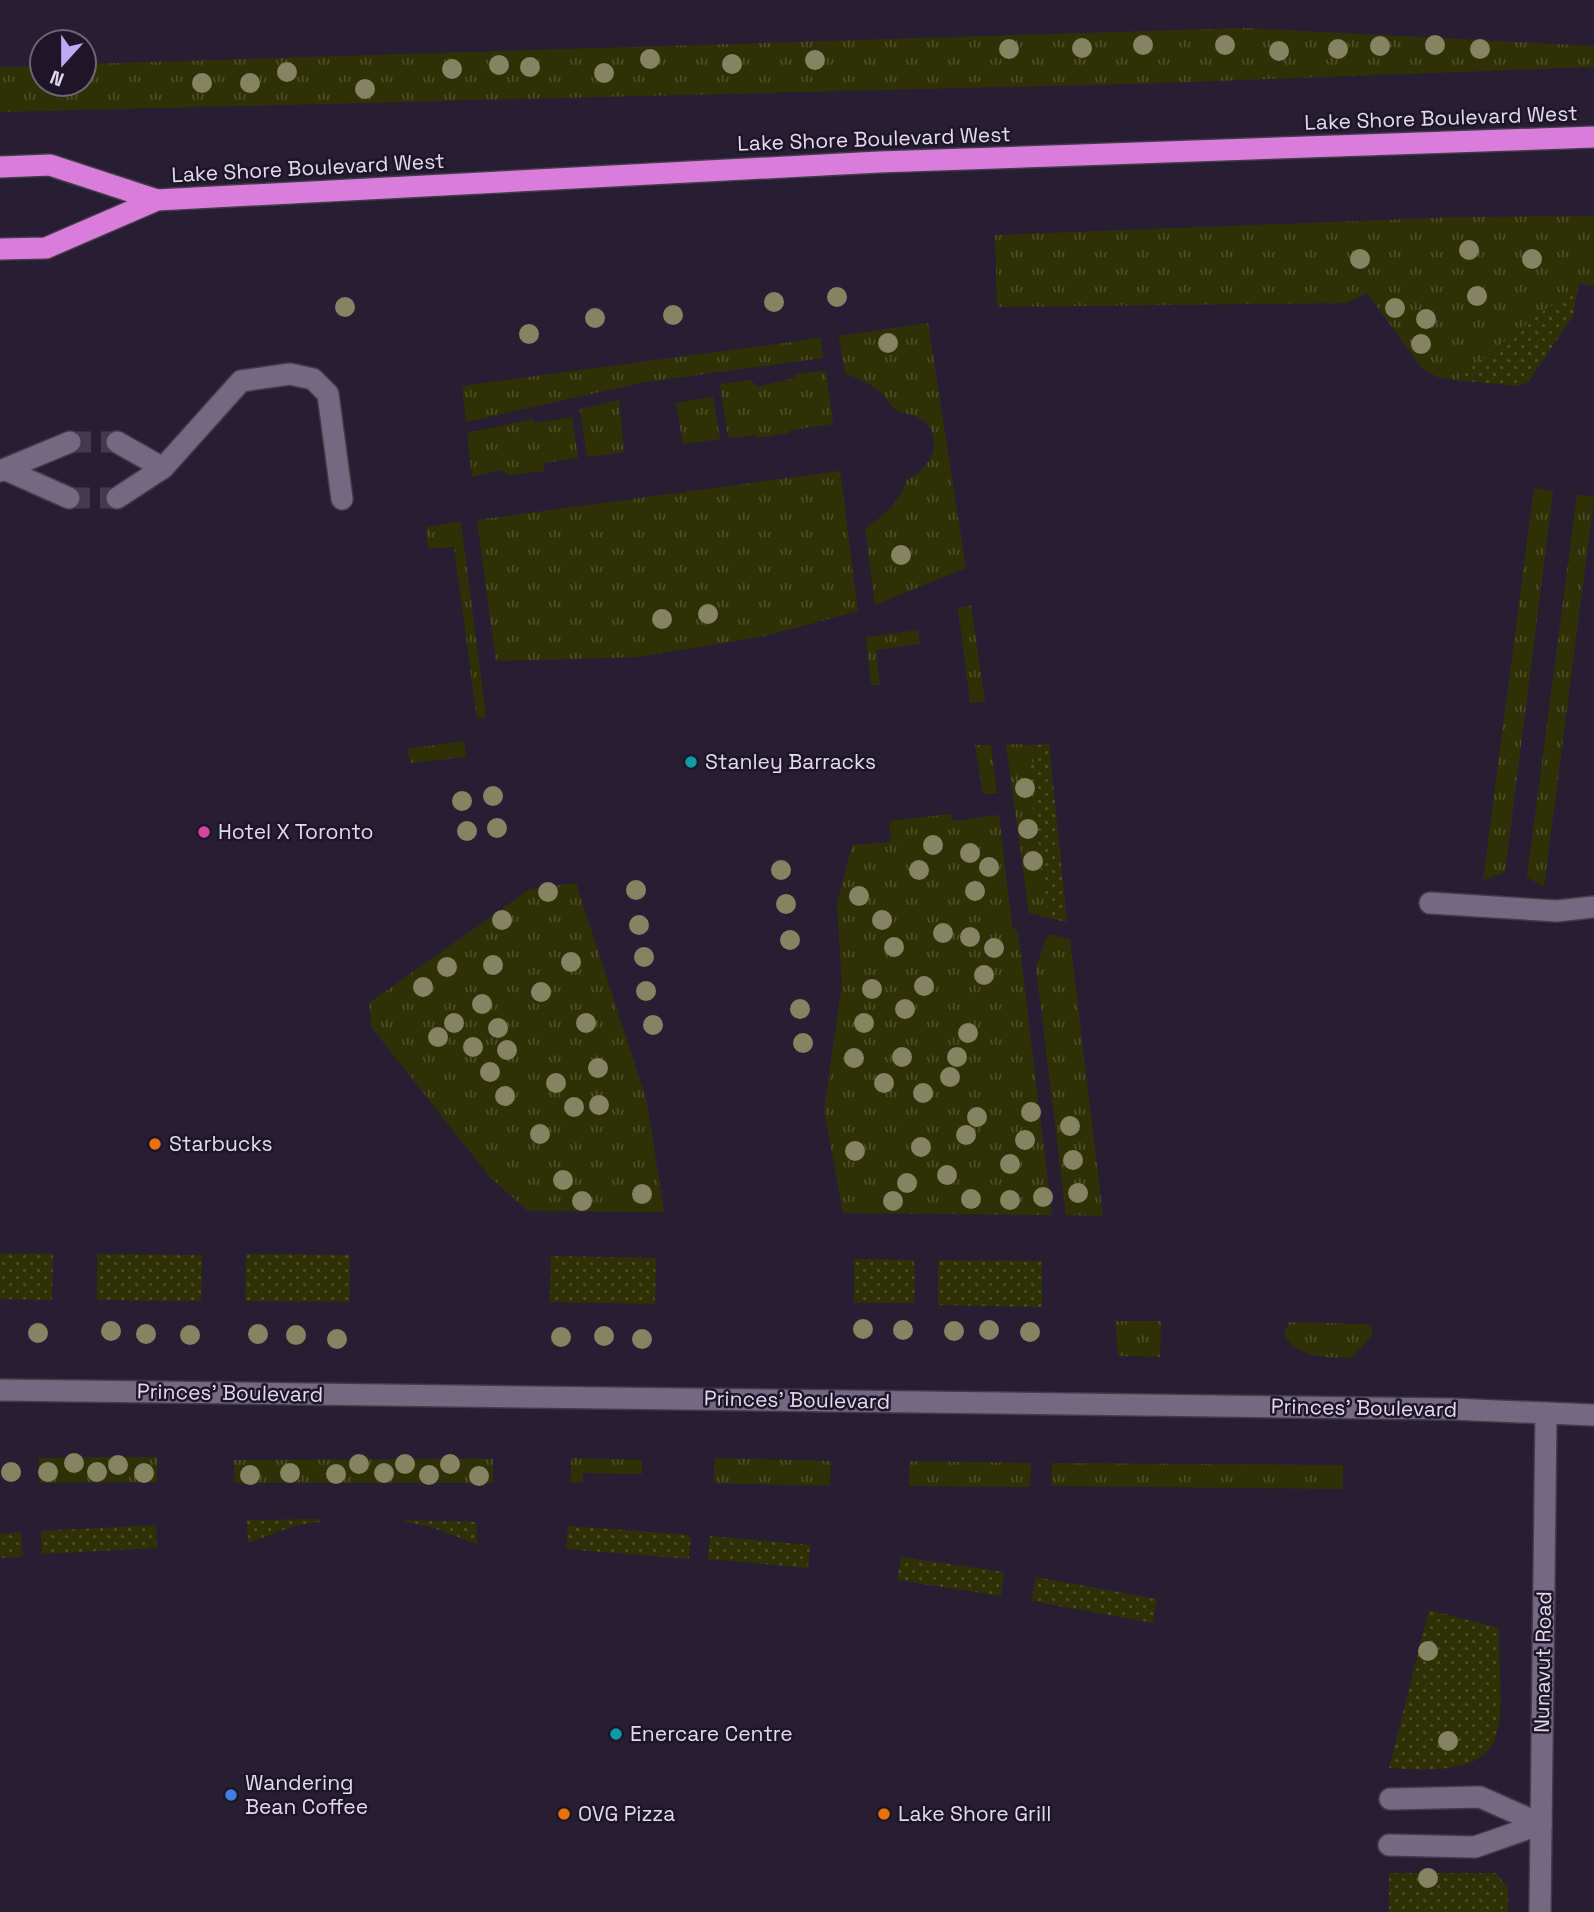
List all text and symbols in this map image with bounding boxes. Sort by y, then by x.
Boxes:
north arrow [28,28,98,98]
text: N [47,64,68,92]
street label: Lake Shore Boulevard West [1304,99,1578,136]
street label: Lake Shore Boulevard West [737,120,1011,157]
street label: Lake Shore Boulevard West [171,147,445,188]
place label: Stanley Barracks [705,748,876,775]
marker: Stanley Barracks [683,754,699,770]
place label: Hotel X Toronto [218,818,373,845]
marker: Hotel X Toronto [196,824,212,840]
place label: Starbucks [169,1130,273,1157]
marker: Starbucks [147,1136,163,1152]
street label: Princes' Boulevard [137,1377,323,1408]
street label: Princes' Boulevard [704,1384,890,1415]
street label: Princes' Boulevard [1271,1392,1457,1423]
street label: Nunavut Road [1528,1591,1557,1733]
place label: Enercare Centre [630,1720,793,1747]
marker: Enercare Centre [608,1726,624,1742]
place label: Wandering Bean Coffee [245,1769,368,1820]
marker: Wandering Bean Coffee [223,1787,239,1803]
place label: OVG Pizza [578,1800,675,1827]
place label: Lake Shore Grill [898,1800,1051,1827]
marker: OVG Pizza [556,1806,572,1822]
marker: Lake Shore Grill [876,1806,892,1822]

